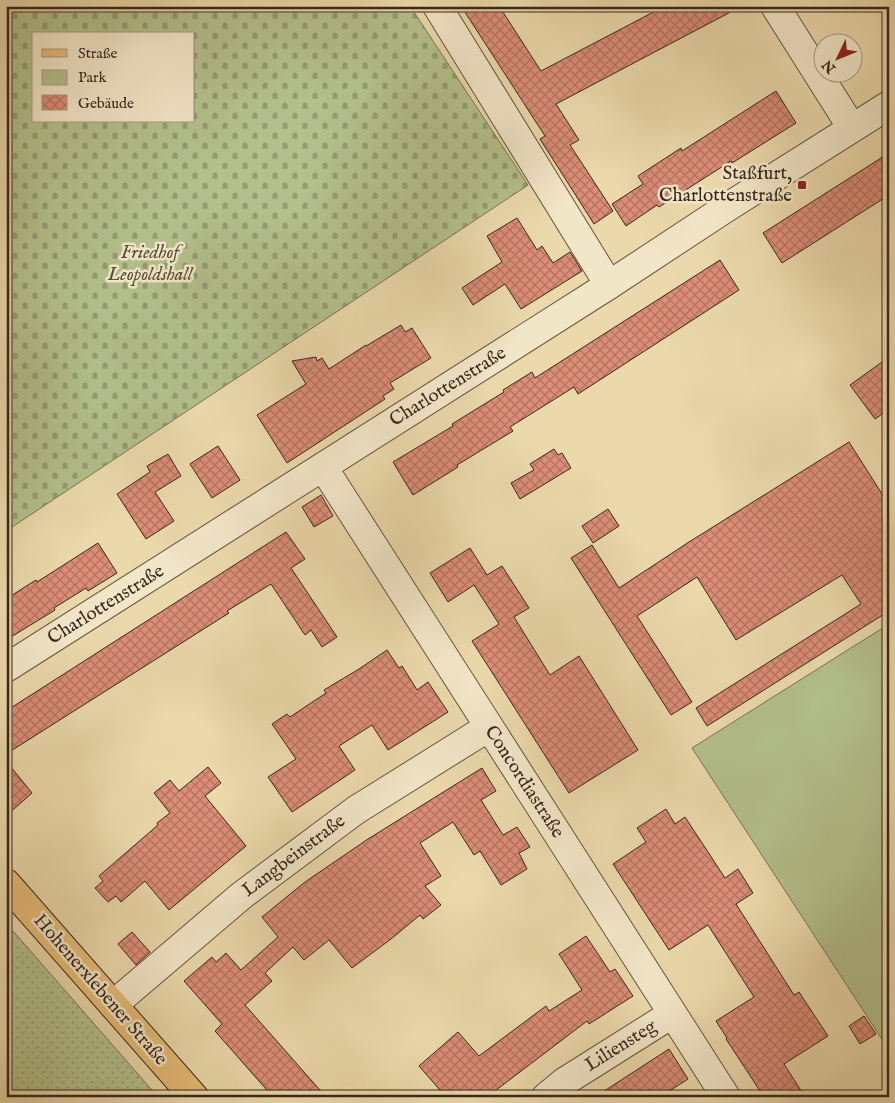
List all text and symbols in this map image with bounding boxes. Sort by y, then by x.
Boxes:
legend [32,32,195,122]
north arrow [812,32,862,82]
text: Straße [78,44,118,63]
text: N [819,56,841,77]
text: Park [78,68,108,87]
text: Gebäude [78,94,134,113]
place label: Staßfurt, Charlottenstraße [659,162,792,208]
marker: Staßfurt, Charlottenstraße [796,179,808,191]
park label: Friedhof Leopoldshall [107,241,194,287]
street label: Charlottenstraße [385,341,511,432]
street label: Charlottenstraße [43,559,169,650]
street label: Concordiastraße [479,721,569,843]
street label: Langbeinstraße [238,809,351,903]
street label: Hohenerxlebener Straße [28,909,172,1071]
street label: Liliensteg [581,1014,662,1077]

